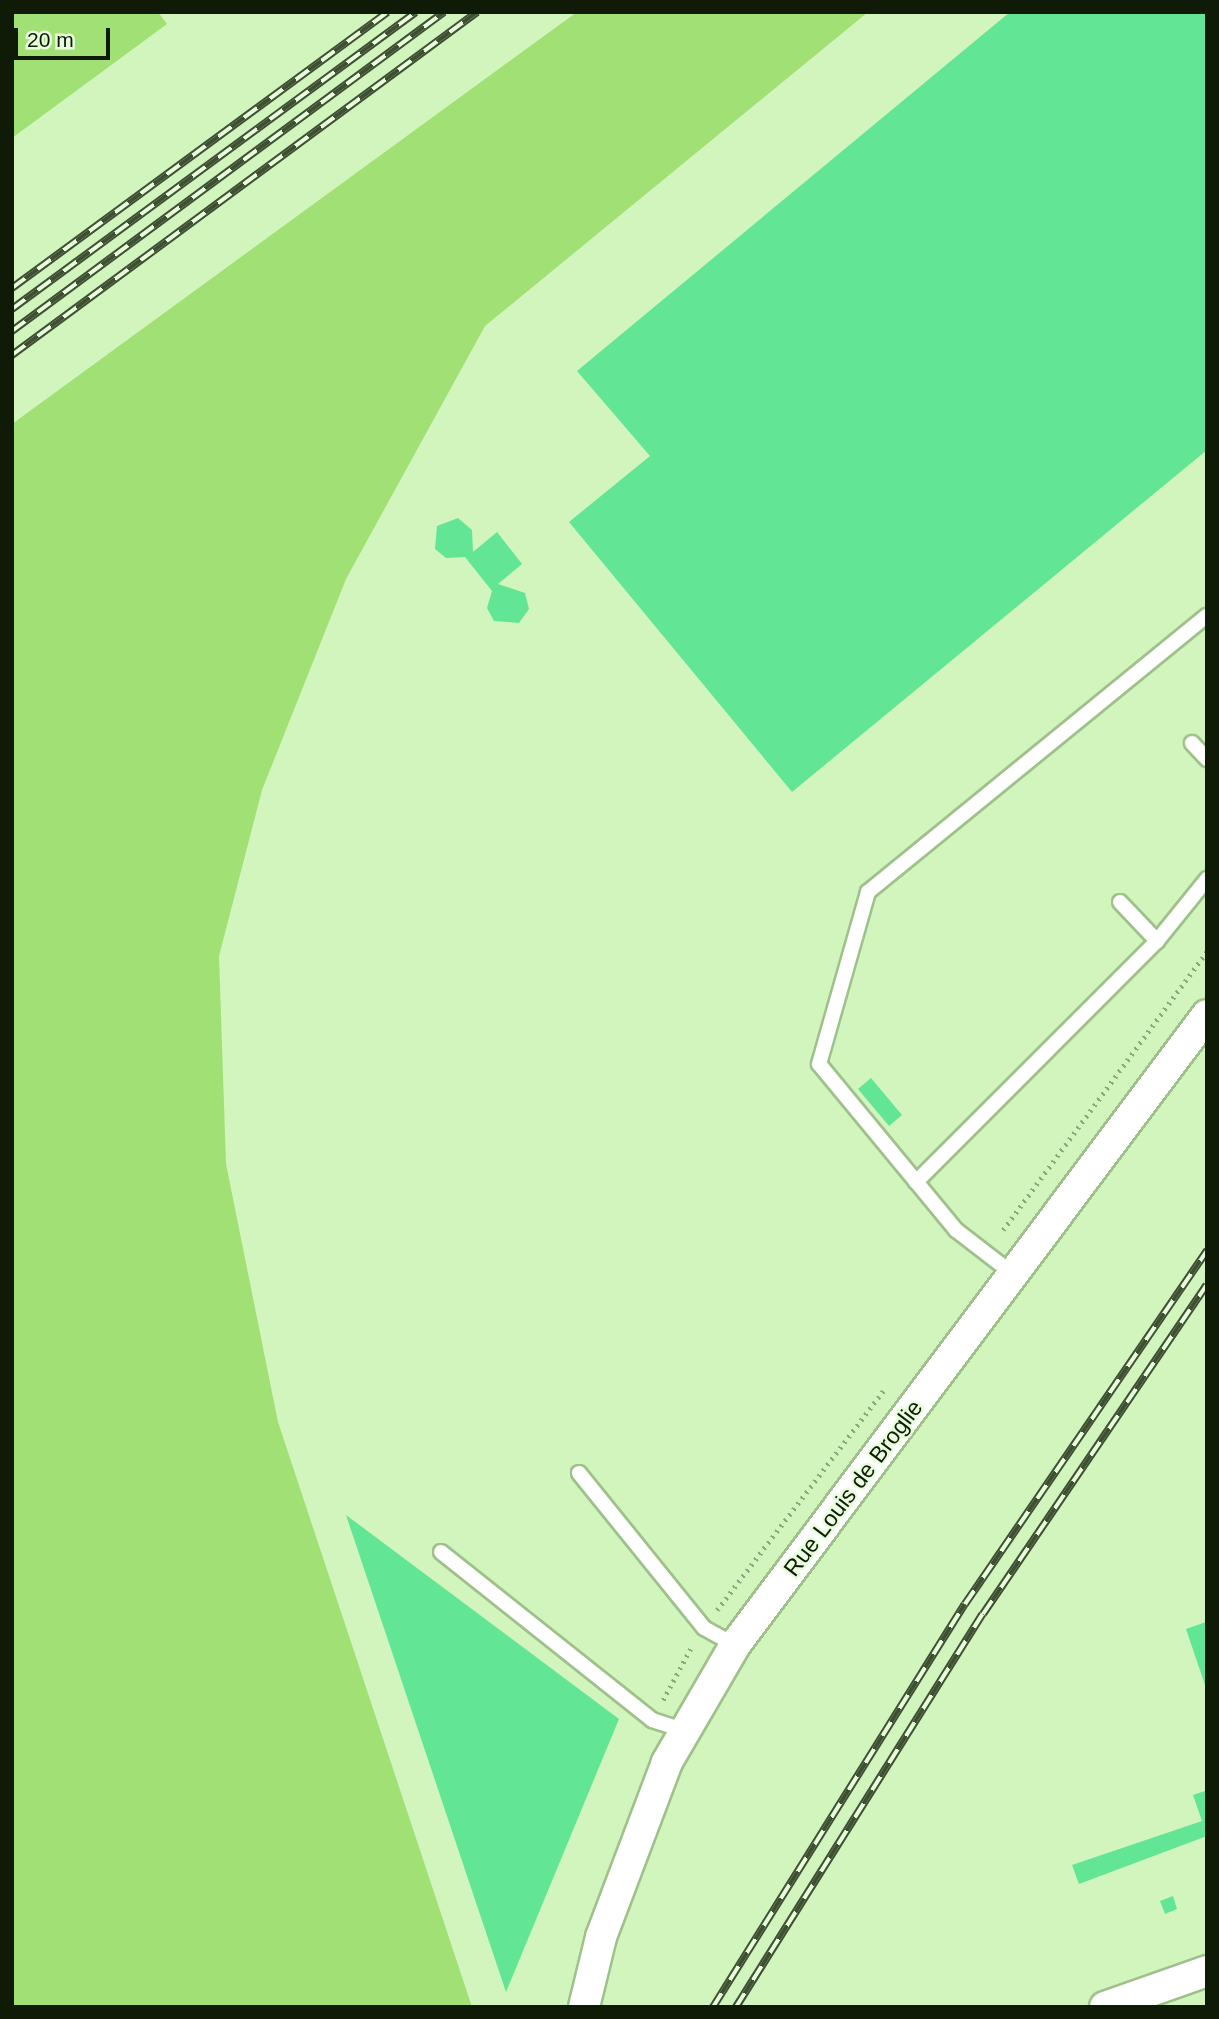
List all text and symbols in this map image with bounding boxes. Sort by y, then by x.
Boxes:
scale bar [18,14,114,58]
text: 20 m [27,28,74,51]
street label: Rue Louis de Broglie [778,1394,928,1582]

